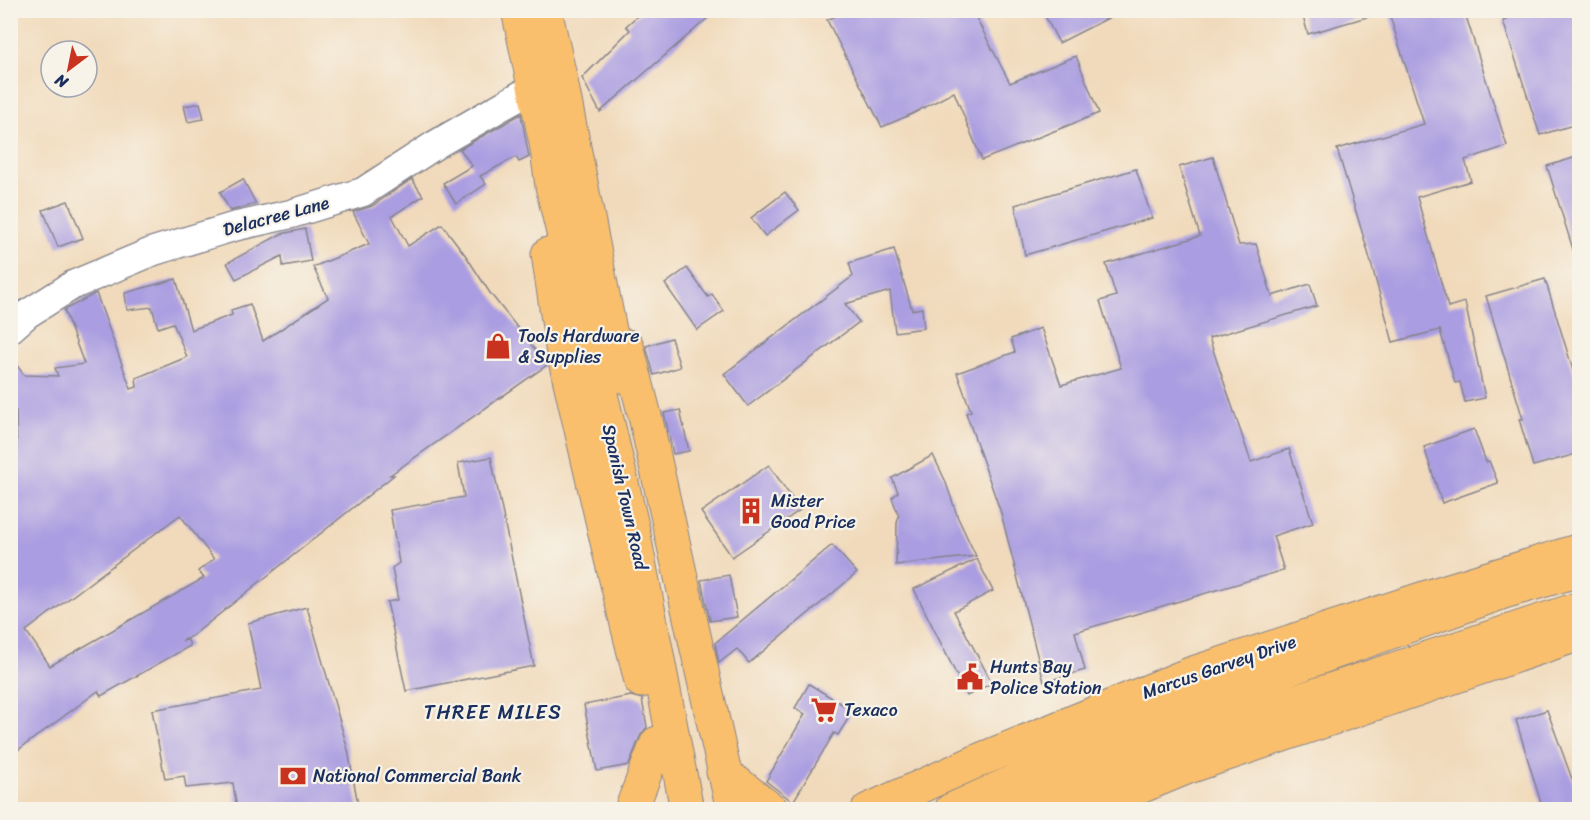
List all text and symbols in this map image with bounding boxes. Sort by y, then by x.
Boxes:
north arrow [39,39,99,99]
text: N [48,66,75,97]
street label: Delacree Lane [219,186,333,246]
place label: Tools Hardware & Supplies [518,320,640,373]
shop icon: Tools Hardware & Supplies [483,331,513,361]
street label: Spanish Town Road [593,421,658,575]
place label: Mister Good Price [771,485,856,538]
building icon: Mister Good Price [736,496,766,526]
street label: Marcus Garvey Drive [1138,626,1301,708]
place label: Hunts Bay Police Station [990,651,1102,704]
public building icon: Hunts Bay Police Station [955,662,985,692]
place label: Texaco [844,694,898,726]
district label: THREE MILES [424,695,562,730]
supermarket icon: Texaco [809,695,839,725]
place label: National Commercial Bank [313,760,522,792]
bank icon: National Commercial Bank [278,761,308,791]

